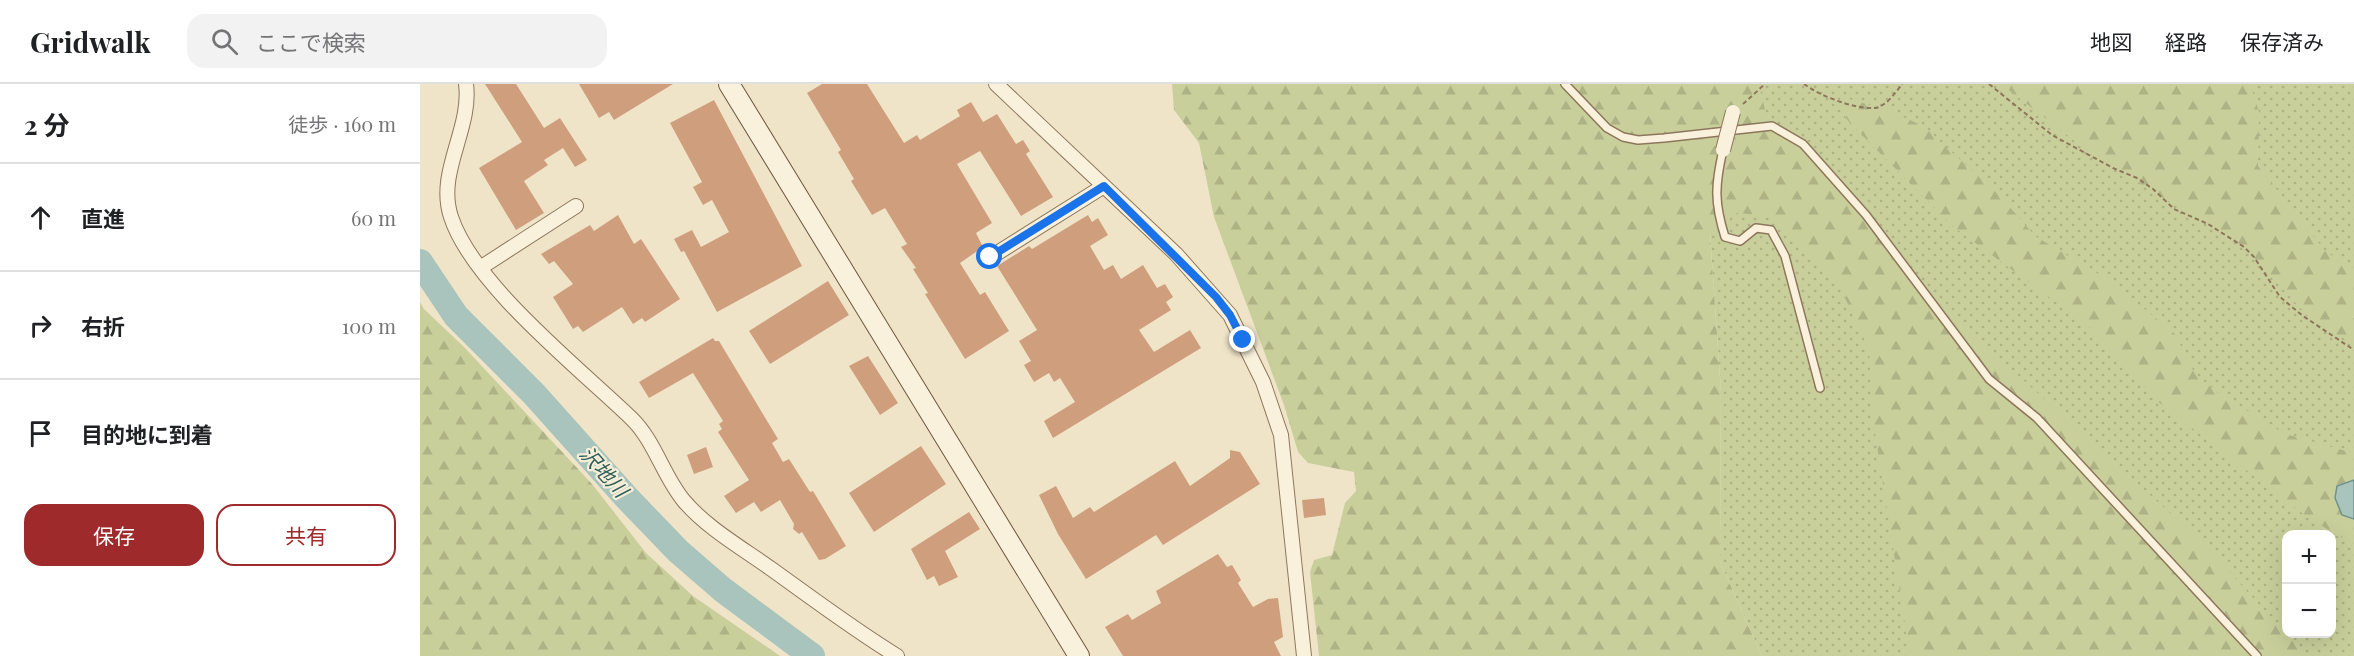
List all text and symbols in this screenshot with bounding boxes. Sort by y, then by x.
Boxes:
search box [187,14,607,68]
text: Gridwalk [30,23,151,60]
icon: search [208,25,241,58]
text: ここで検索 [256,27,366,57]
text: 地図 [2090,27,2132,55]
text: 経路 [2165,27,2207,55]
text: 保存済み [2240,27,2324,55]
text: 2 分 [24,107,69,142]
text: 徒歩 · 160 m [288,110,396,137]
icon: ahead [24,201,57,234]
text: 直進 [81,203,125,233]
text: 60 m [351,204,396,231]
route start [976,243,1002,269]
icon: right [24,309,57,342]
text: 右折 [81,311,125,341]
text: 100 m [342,312,396,339]
route end [1229,326,1255,352]
icon: arrive [24,417,57,450]
text: 目的地に到着 [81,419,213,449]
water label: 沢地川 [575,440,636,504]
button: 保存 [24,504,204,566]
button: 共有 [216,504,396,566]
map controls [2282,530,2336,638]
button: + [2282,530,2336,584]
button: − [2282,584,2336,638]

